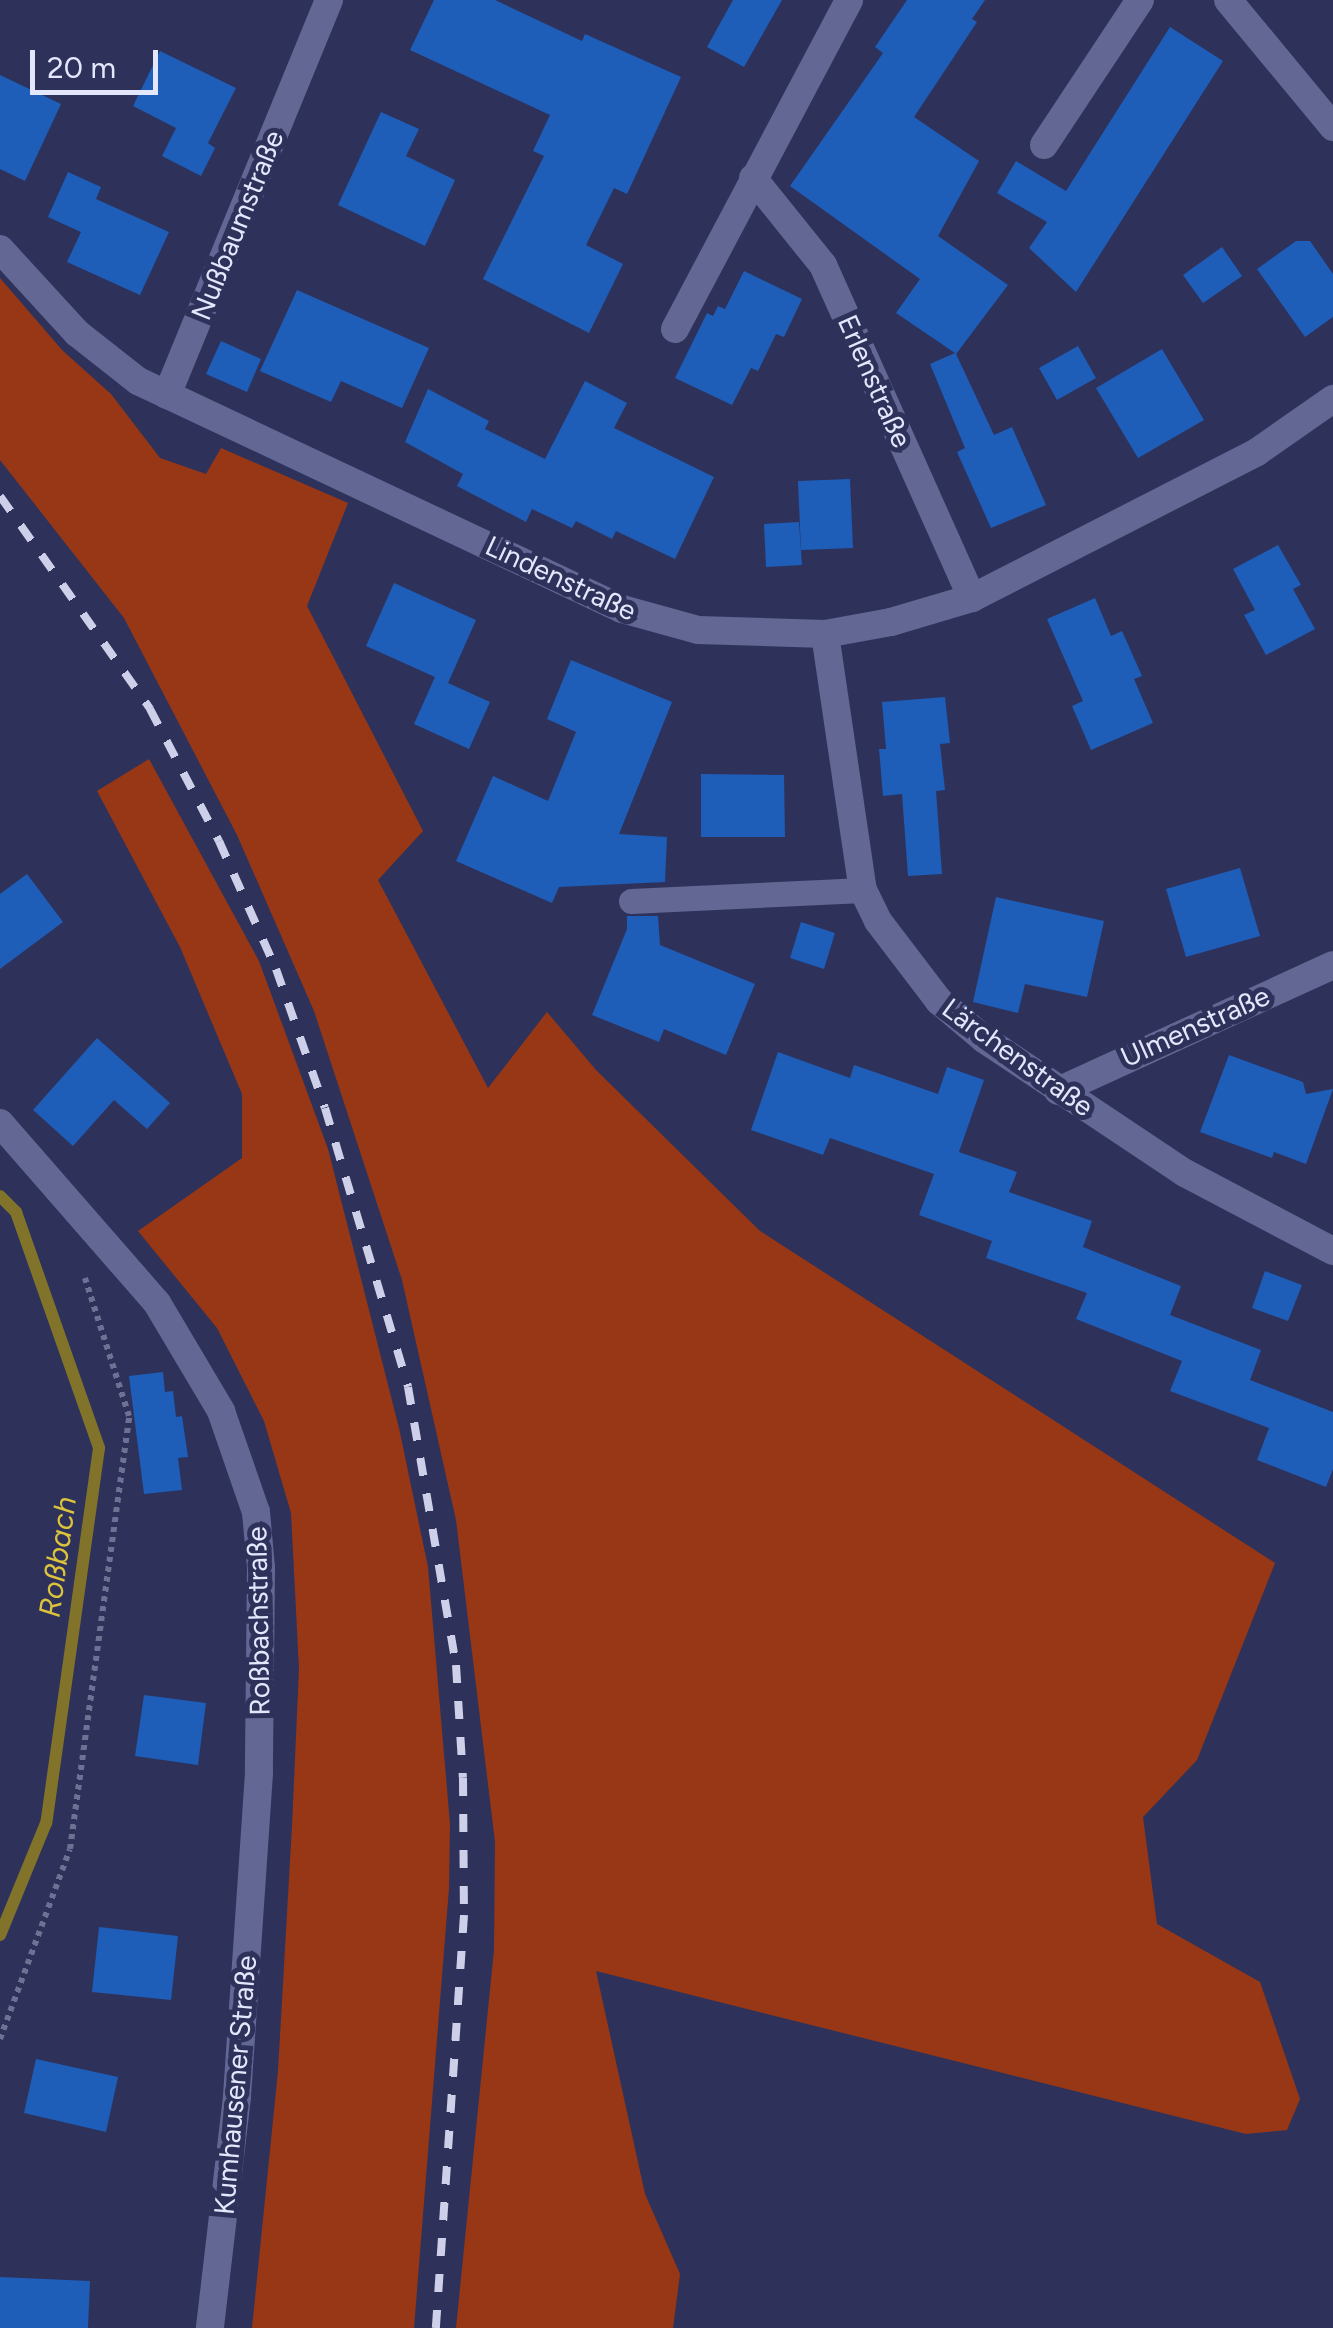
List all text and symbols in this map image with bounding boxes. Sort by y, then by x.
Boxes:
scale bar [35,30,162,92]
text: 20 m [47,49,116,86]
street label: Nußbaumstraße [184,125,290,325]
street label: Erlenstraße [831,310,919,452]
street label: Lindenstraße [480,528,642,628]
street label: Ulmenstraße [1115,978,1275,1074]
street label: Lärchenstraße [936,991,1100,1123]
water label: Roßbach [32,1494,84,1620]
street label: Roßbachstraße [240,1526,276,1716]
street label: Kumhausener Straße [207,1954,263,2216]

